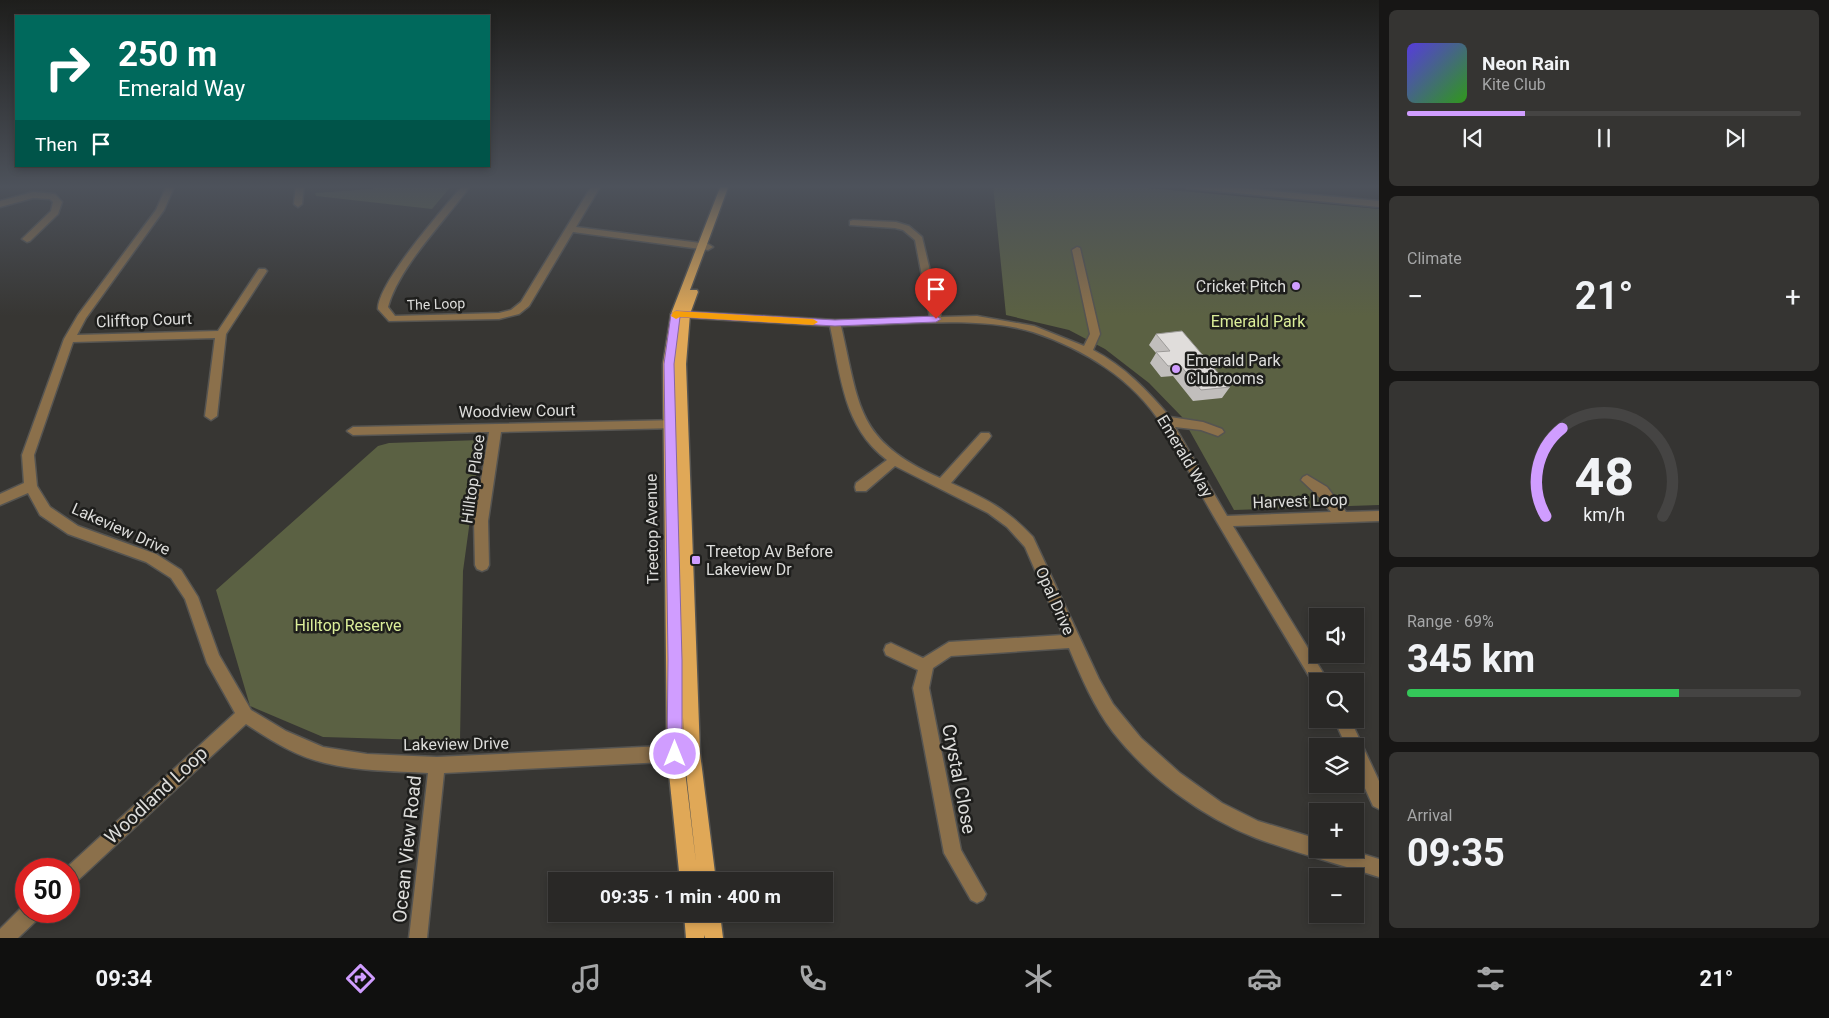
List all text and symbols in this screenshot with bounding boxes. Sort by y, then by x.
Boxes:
text: 250 m [118,34,217,75]
icon: right [35,35,100,100]
text: Neon Rain [1482,52,1570,75]
text: Kite Club [1482,75,1546,94]
text: Emerald Way [118,76,245,101]
icon: previous [1459,124,1487,152]
icon: pause [1590,124,1618,152]
icon: next [1721,124,1749,152]
icon: arrive [87,130,115,158]
text: Then [35,133,77,156]
text: Climate [1407,249,1462,268]
pin [915,268,957,319]
text: 21° [1575,274,1633,318]
icon: arrive [922,275,950,303]
place label: Cricket Pitch [1196,277,1286,296]
marker: Cricket Pitch [1290,280,1302,292]
text: − [1407,280,1423,313]
text: + [1785,280,1801,313]
street label: The Loop [407,295,466,313]
street label: Clifftop Court [96,309,192,331]
park label: Emerald Park [1211,312,1306,331]
place label: Emerald Park Clubrooms [1186,351,1281,388]
marker: Emerald Park Clubrooms [1170,363,1182,375]
street label: Woodview Court [458,400,576,422]
street label: Emerald Way [1153,412,1217,501]
street label: Hilltop Place [457,433,489,525]
text: 48 [1574,447,1634,508]
street label: Treetop Avenue [642,473,662,585]
street label: Harvest Loop [1252,490,1348,512]
street label: Lakeview Drive [69,499,173,559]
text: km/h [1583,504,1625,525]
place label: Treetop Av Before Lakeview Dr [706,542,833,579]
marker: Treetop Av Before Lakeview Dr [690,554,702,566]
street label: Opal Drive [1032,564,1078,638]
map controls [1309,608,1364,923]
button: sound [1309,608,1364,663]
text: Range · 69% [1407,612,1494,631]
park label: Hilltop Reserve [294,616,402,635]
text: 345 km [1407,637,1535,681]
button: search [1309,673,1364,728]
street label: Crystal Close [937,722,981,836]
position arrow [648,727,700,779]
street label: Lakeview Drive [403,734,509,754]
button: layers [1309,738,1364,793]
street label: Woodland Loop [100,741,212,849]
street label: Ocean View Road [388,774,426,924]
button: + [1309,803,1364,858]
text: Arrival [1407,806,1452,825]
text: 09:35 [1407,831,1505,875]
speed limit sign: 50 [15,858,80,923]
button: − [1309,868,1364,923]
text: 09:35 · 1 min · 400 m [600,885,781,908]
icon: directions [343,961,378,996]
icon: music [569,961,604,996]
icon: phone [795,961,830,996]
icon: climate [1021,961,1056,996]
icon: car [1247,961,1282,996]
icon: filters [1473,961,1508,996]
text: 09:34 [96,966,152,991]
text: 21° [1700,966,1733,991]

